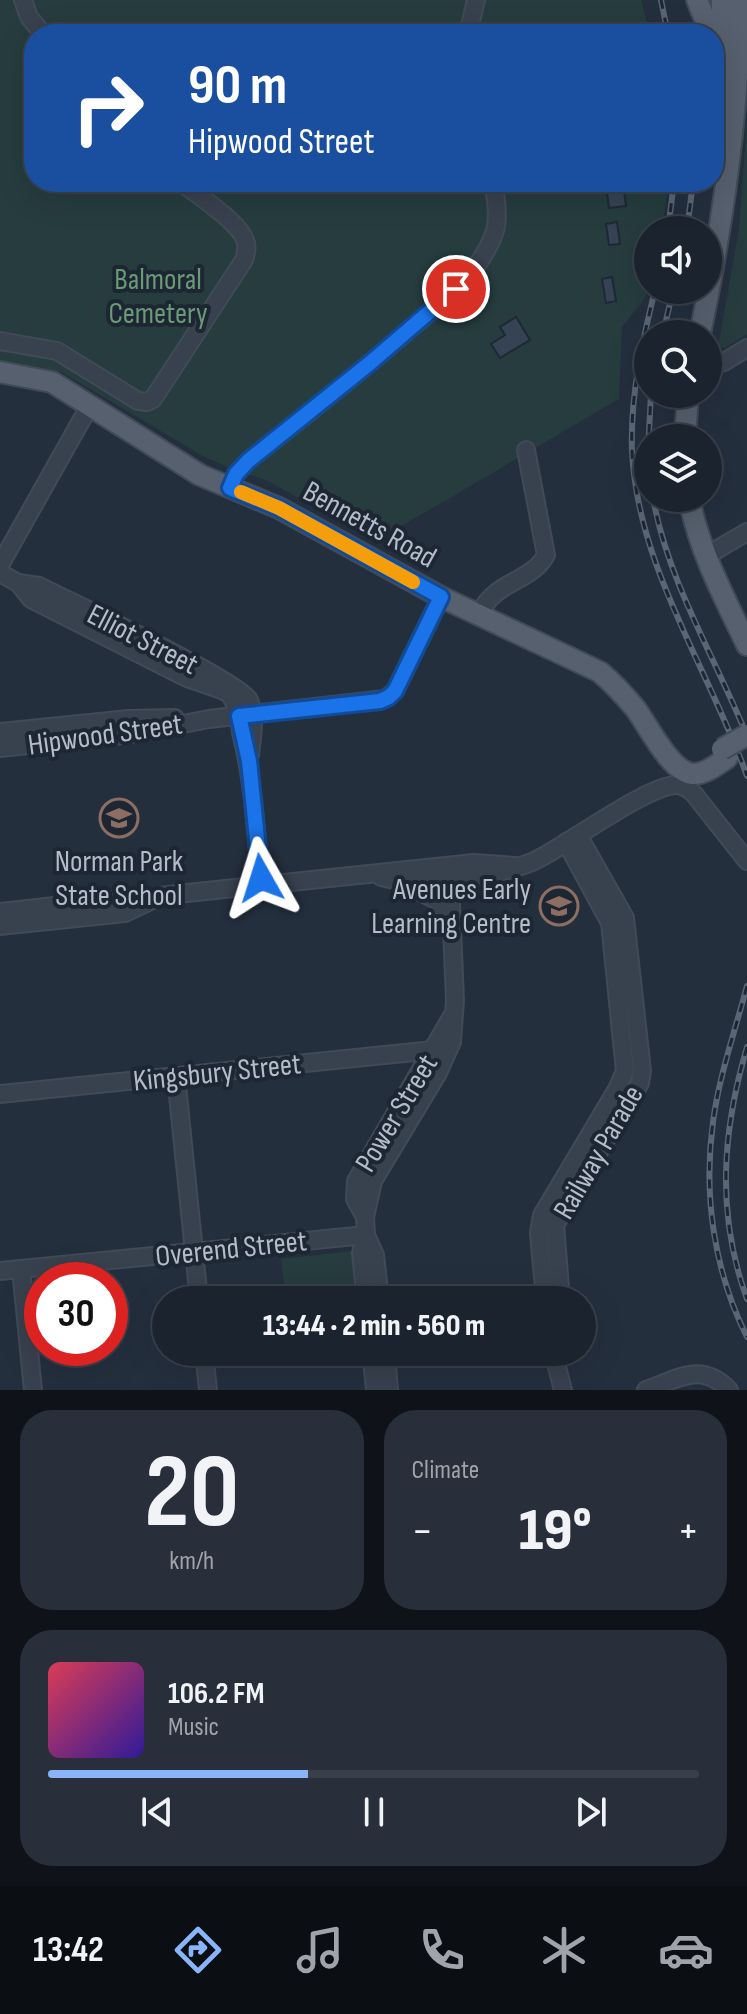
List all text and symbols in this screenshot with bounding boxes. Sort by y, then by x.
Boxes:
text: 90 m [188,53,287,120]
icon: right [56,56,160,160]
text: Hipwood Street [188,121,374,164]
map controls [634,216,722,512]
button: sound [634,216,722,304]
pin [422,255,490,323]
park label: Balmoral Cemetery [109,262,208,332]
icon: arrive [434,267,478,311]
button: search [634,320,722,408]
button: layers [634,424,722,512]
street label: Bennetts Road [297,474,442,576]
street label: Elliot Street [81,597,204,683]
street label: Hipwood Street [26,706,185,764]
school or university icon: Norman Park State School [98,797,140,839]
position arrow [219,836,303,920]
place label: Norman Park State School [55,844,184,914]
place label: Avenues Early Learning Centre [371,872,531,942]
school or university icon: Avenues Early Learning Centre [538,885,580,927]
street label: Kingsbury Street [132,1046,303,1100]
street label: Power Street [348,1048,446,1179]
street label: Railway Parade [546,1079,652,1226]
street label: Overend Street [154,1223,308,1275]
speed limit sign: 30 [24,1262,128,1366]
text: 13:44 · 2 min · 560 m [263,1308,485,1344]
text: 20 [144,1431,239,1556]
text: Climate [412,1455,479,1486]
text: 19° [519,1495,592,1567]
text: − [412,1505,433,1558]
text: + [677,1505,699,1558]
text: km/h [169,1546,214,1577]
text: 106.2 FM [168,1676,265,1712]
text: Music [168,1712,219,1743]
icon: previous [135,1790,179,1834]
icon: pause [352,1790,396,1834]
icon: next [569,1790,613,1834]
icon: directions [170,1922,226,1978]
icon: music [292,1922,348,1978]
icon: phone [414,1922,470,1978]
icon: climate [536,1922,592,1978]
icon: car [658,1922,714,1978]
text: 13:42 [33,1929,104,1972]

